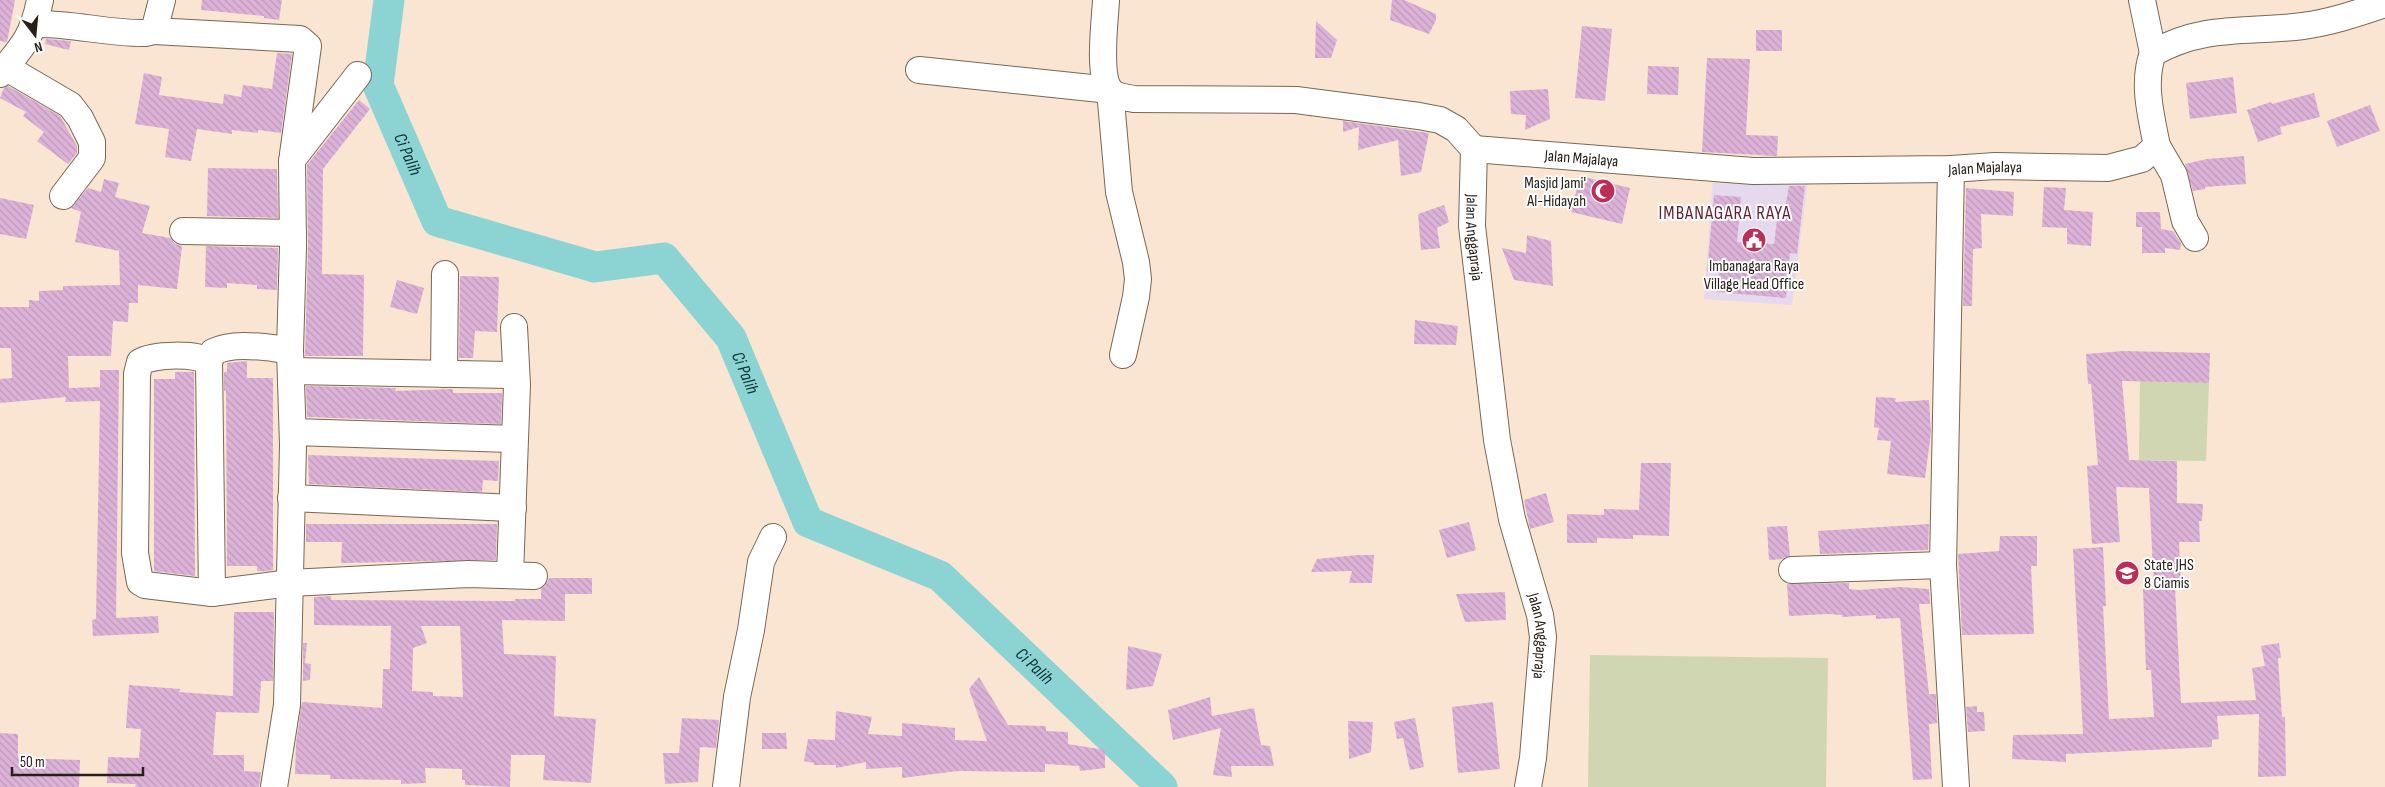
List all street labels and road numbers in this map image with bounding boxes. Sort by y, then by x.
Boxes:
street label: Jalan Majalaya [1543,147,1619,171]
street label: Jalan Majalaya [1947,158,2022,180]
street label: Jalan Anggapraja [1461,193,1486,282]
street label: Jalan Anggapraja [1523,590,1551,680]

